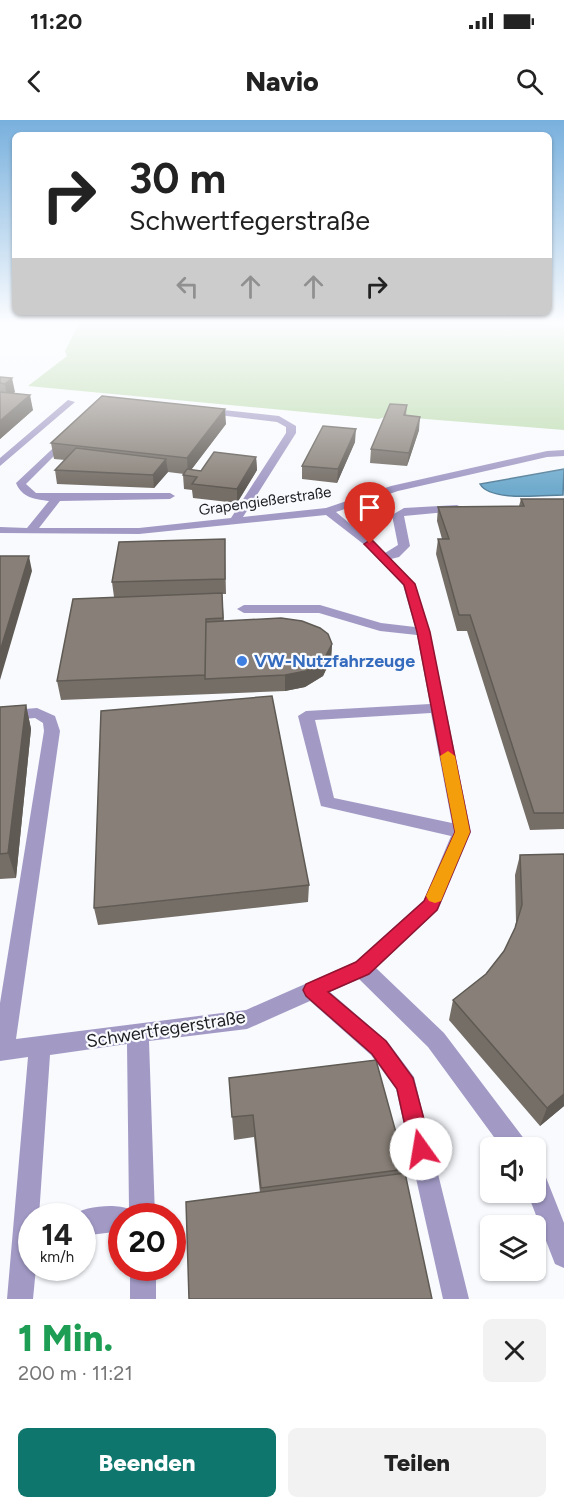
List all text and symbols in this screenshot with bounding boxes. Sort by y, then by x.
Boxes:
text: 11:20 [30,8,82,35]
icon: back [18,65,51,98]
text: Navio [245,65,319,98]
icon: search [513,65,546,98]
text: 30 m [129,153,226,204]
icon: right [30,156,108,234]
text: Schwertfegerstraße [129,204,370,237]
icon: left [171,270,204,303]
icon: ahead [234,270,267,303]
icon: ahead [297,270,330,303]
icon: right [360,270,393,303]
pin [344,482,395,544]
street label: Grapengießerstraße [198,483,332,519]
icon: arrive [353,491,386,524]
place label: VW-Nutzfahrzeuge [254,650,415,672]
marker: VW-Nutzfahrzeuge [235,654,249,668]
street label: Schwertfegerstraße [85,1006,247,1052]
position arrow [389,1117,453,1181]
map controls [480,1137,546,1281]
button: sound [480,1137,546,1203]
speed limit sign: 20 [108,1203,186,1281]
button: layers [480,1215,546,1281]
text: 14 [41,1216,73,1253]
text: km/h [40,1248,74,1266]
text: 1 Min. [18,1317,113,1360]
button: close [483,1319,546,1382]
text: 200 m · 11:21 [18,1361,133,1385]
button: Beenden [18,1428,276,1497]
button: Teilen [288,1428,546,1497]

